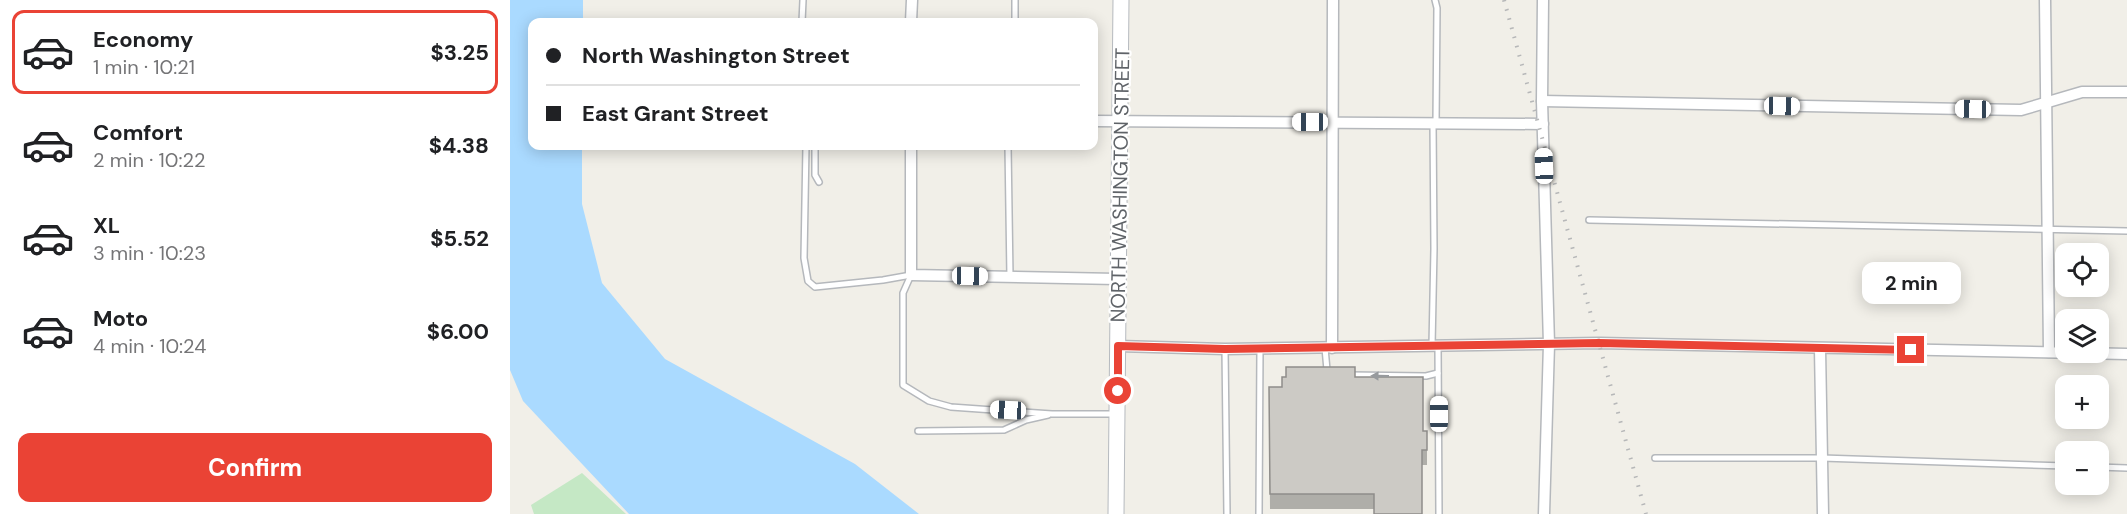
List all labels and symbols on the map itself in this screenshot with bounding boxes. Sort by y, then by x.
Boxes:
street label: NORTH WASHINGTON STREET [1105,47,1135,323]
car [1764,97,1800,115]
car [1955,100,1991,118]
car [1292,113,1328,131]
car [1534,148,1554,184]
callout: 2 min [1862,263,1960,305]
car [952,267,988,285]
route end [1897,336,1924,363]
one-way arrow [1371,371,1390,380]
route start [1104,377,1131,404]
car [1430,396,1448,432]
car [990,400,1026,420]

